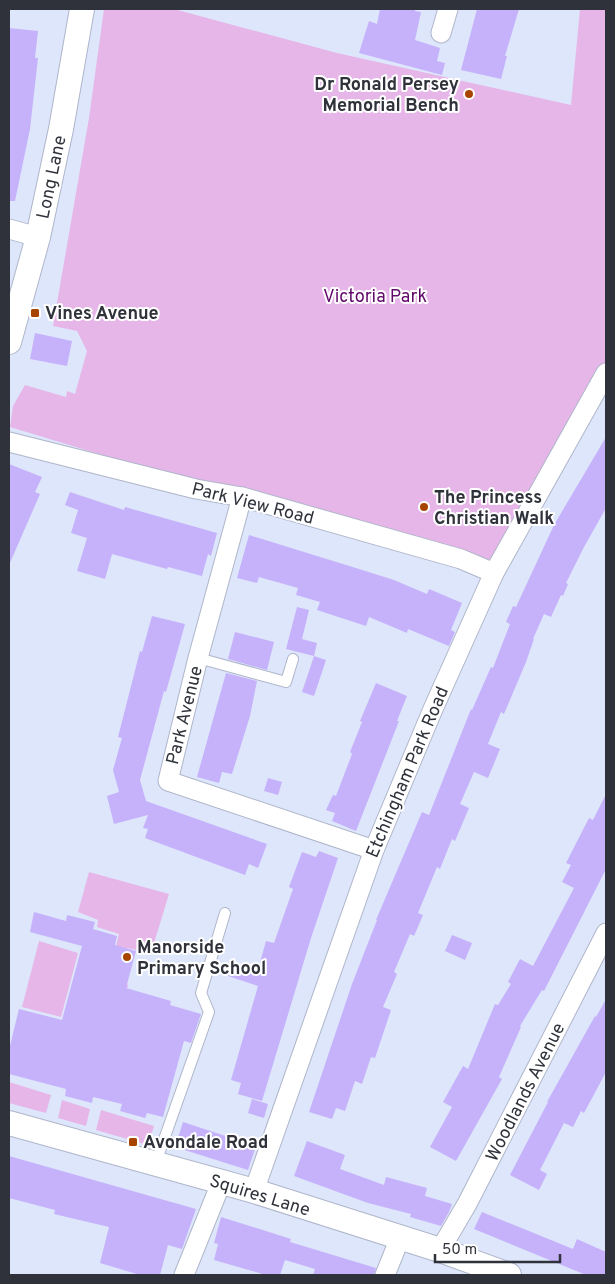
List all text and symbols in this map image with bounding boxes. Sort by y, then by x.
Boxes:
place label: Dr Ronald Persey Memorial Bench [314,74,459,118]
marker: Dr Ronald Persey Memorial Bench [463,88,475,100]
street label: Long Lane [32,134,73,221]
park label: Victoria Park [323,286,427,309]
place label: Vines Avenue [45,303,159,326]
marker: Vines Avenue [29,307,41,319]
street label: Park View Road [189,478,316,531]
place label: The Princess Christian Walk [434,487,554,531]
marker: The Princess Christian Walk [418,501,430,513]
street label: Park Avenue [162,664,209,767]
street label: Etchingham Park Road [362,683,455,862]
place label: Manorside Primary School [137,937,266,981]
marker: Manorside Primary School [121,951,133,963]
street label: Woodlands Avenue [481,1019,571,1166]
place label: Avondale Road [143,1132,268,1155]
marker: Avondale Road [127,1136,139,1148]
street label: Squires Lane [207,1170,313,1223]
scale bar [435,1232,560,1264]
text: 50 m [442,1241,477,1260]

